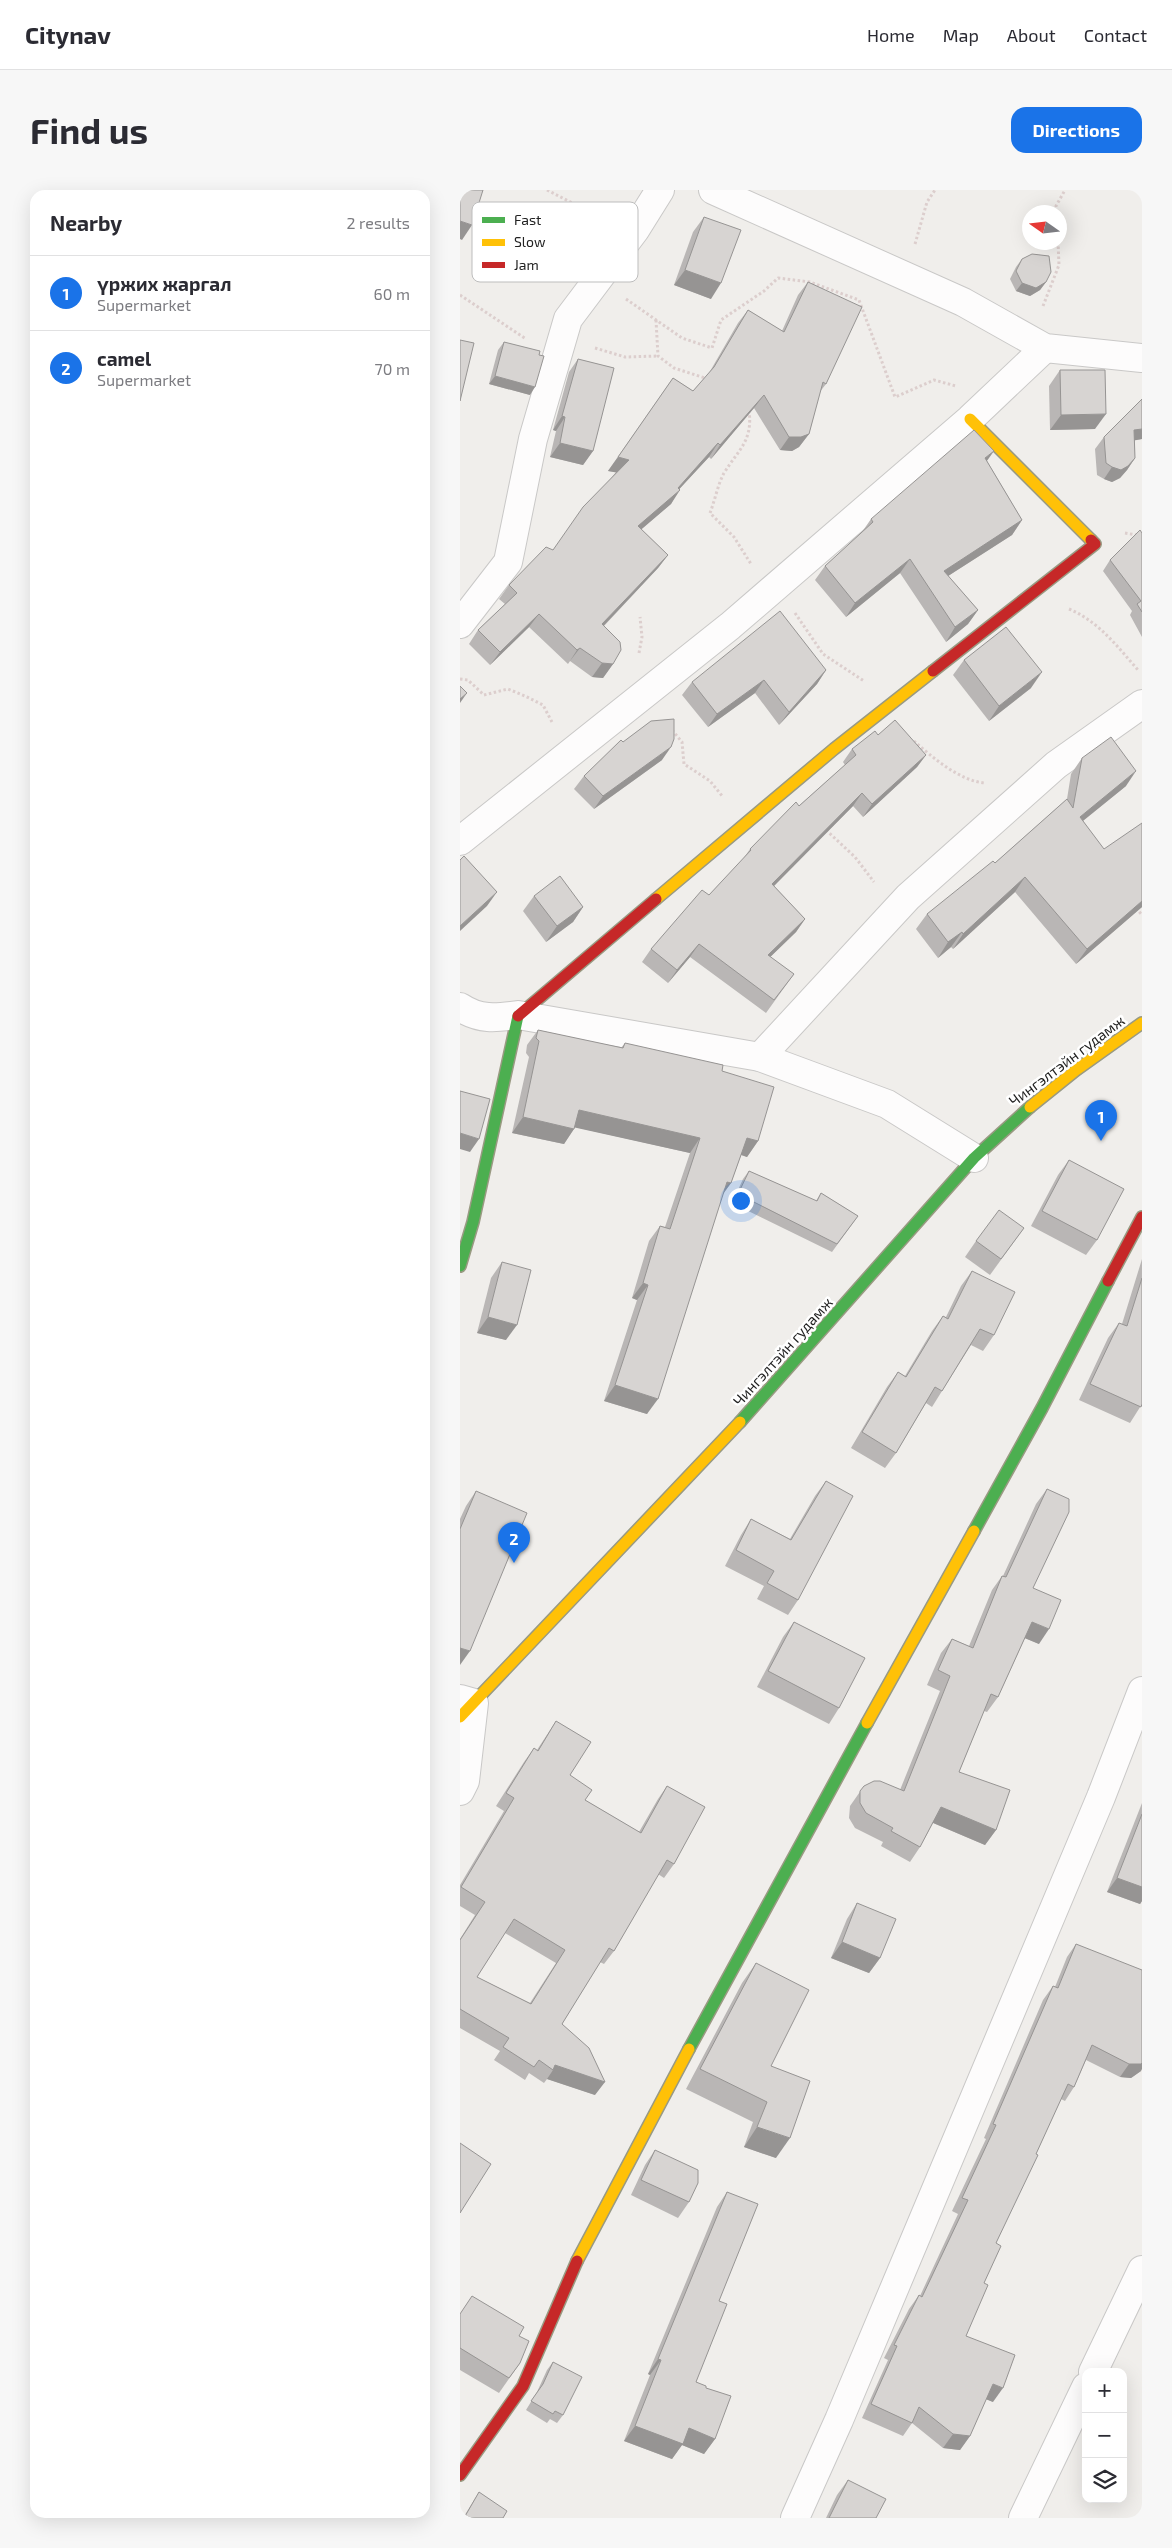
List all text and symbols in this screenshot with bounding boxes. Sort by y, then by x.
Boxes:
text: Citynav [25,20,111,49]
text: Home [867,24,915,46]
text: Map [943,24,979,46]
text: About [1007,24,1056,46]
text: Contact [1084,24,1147,46]
button: Directions [1011,107,1142,153]
text: Find us [30,109,148,151]
legend [472,202,638,282]
north arrow [1022,205,1067,250]
text: Nearby [50,210,122,235]
text: Fast [514,211,541,228]
text: 2 results [347,213,410,232]
text: Slow [514,233,546,250]
text: Jam [514,256,539,273]
text: үржих жаргал [97,272,231,295]
text: 1 [63,284,69,303]
text: 60 m [374,284,410,303]
text: Supermarket [97,295,191,314]
text: camel [97,347,151,370]
text: 2 [61,359,71,378]
text: 70 m [375,359,410,378]
text: Supermarket [97,370,191,389]
street label: Чингэлтэйн гудамж [1005,1011,1128,1110]
pin: 1 [1085,1100,1117,1141]
your location [728,1188,754,1214]
street label: Чингэлтэйн гудамж [729,1293,837,1410]
pin: 2 [498,1522,530,1563]
map controls [1082,2368,1127,2503]
button: + [1082,2368,1127,2413]
button: − [1082,2413,1127,2458]
button: layers [1082,2458,1127,2503]

